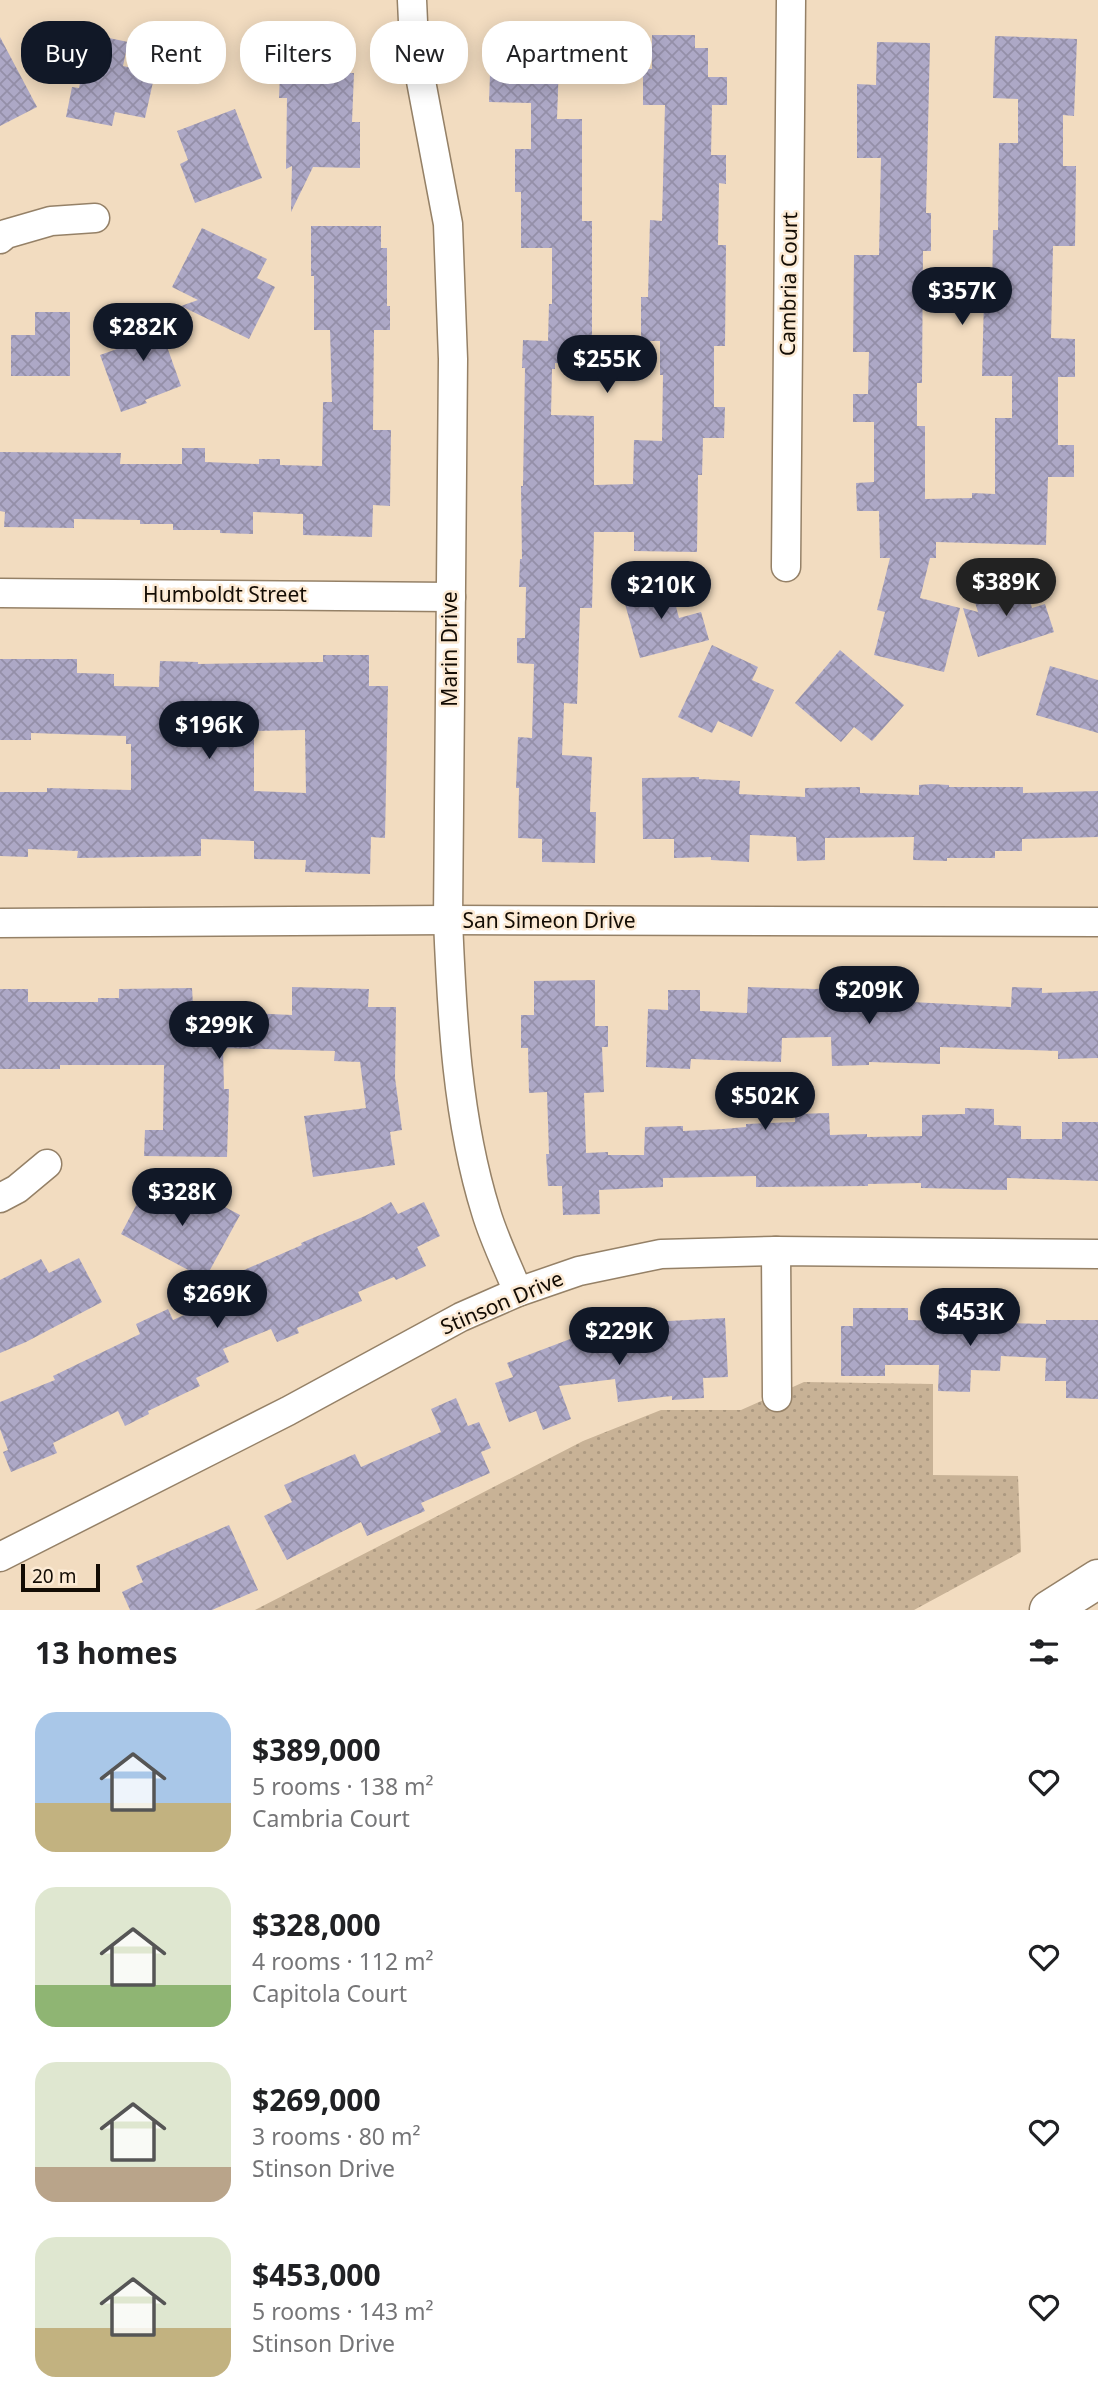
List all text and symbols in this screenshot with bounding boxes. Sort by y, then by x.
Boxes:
chip: Buy [21,21,112,84]
chip: Rent [126,21,226,84]
chip: Filters [240,21,356,84]
chip: New [370,21,468,84]
chip: Apartment [482,21,652,84]
street label: Cambria Court [773,211,803,356]
pin: $357K [913,268,1011,327]
text: $357K [928,274,996,306]
pin: $282K [94,304,192,363]
text: $282K [109,310,177,342]
pin: $255K [558,336,656,395]
text: $255K [573,342,641,374]
pin: $389K [957,558,1055,618]
pin: $210K [612,562,710,621]
text: $389K [972,565,1040,597]
text: $210K [627,568,695,600]
street label: Humboldt Street [143,580,307,608]
street label: Marin Drive [435,591,463,707]
pin: $196K [160,702,258,761]
text: $196K [175,708,243,740]
street label: San Simeon Drive [462,906,636,934]
pin: $209K [820,967,918,1026]
text: $209K [835,973,903,1005]
pin: $299K [170,1002,268,1061]
text: $299K [185,1008,253,1040]
pin: $502K [716,1072,814,1132]
text: $502K [731,1079,799,1111]
pin: $328K [133,1168,231,1228]
text: $328K [148,1175,216,1207]
street label: Stinson Drive [436,1264,567,1340]
pin: $269K [168,1270,266,1330]
text: $269K [183,1277,251,1309]
pin: $453K [921,1288,1019,1348]
text: $453K [936,1295,1004,1327]
pin: $229K [570,1308,668,1367]
text: $229K [585,1314,653,1346]
scale bar [21,1561,100,1593]
text: 20 m [32,1563,76,1589]
text: 13 homes [35,1632,178,1673]
icon: filters [1025,1633,1063,1671]
text: $389,000 [252,1729,381,1770]
icon: home [91,1740,175,1824]
icon: heart [1025,1763,1063,1801]
text: 5 rooms · 138 m² [252,1770,434,1802]
text: Cambria Court [252,1802,410,1834]
text: $328,000 [252,1904,381,1945]
icon: home [91,1915,175,1999]
icon: heart [1025,1938,1063,1976]
text: 4 rooms · 112 m² [252,1945,434,1977]
text: Capitola Court [252,1977,407,2009]
text: $269,000 [252,2079,381,2120]
icon: home [91,2090,175,2174]
icon: heart [1025,2113,1063,2151]
text: 3 rooms · 80 m² [252,2120,421,2152]
text: Stinson Drive [252,2152,395,2184]
text: $453,000 [252,2254,381,2295]
icon: home [91,2265,175,2349]
icon: heart [1025,2288,1063,2326]
text: 5 rooms · 143 m² [252,2295,434,2327]
text: Stinson Drive [252,2327,395,2359]

